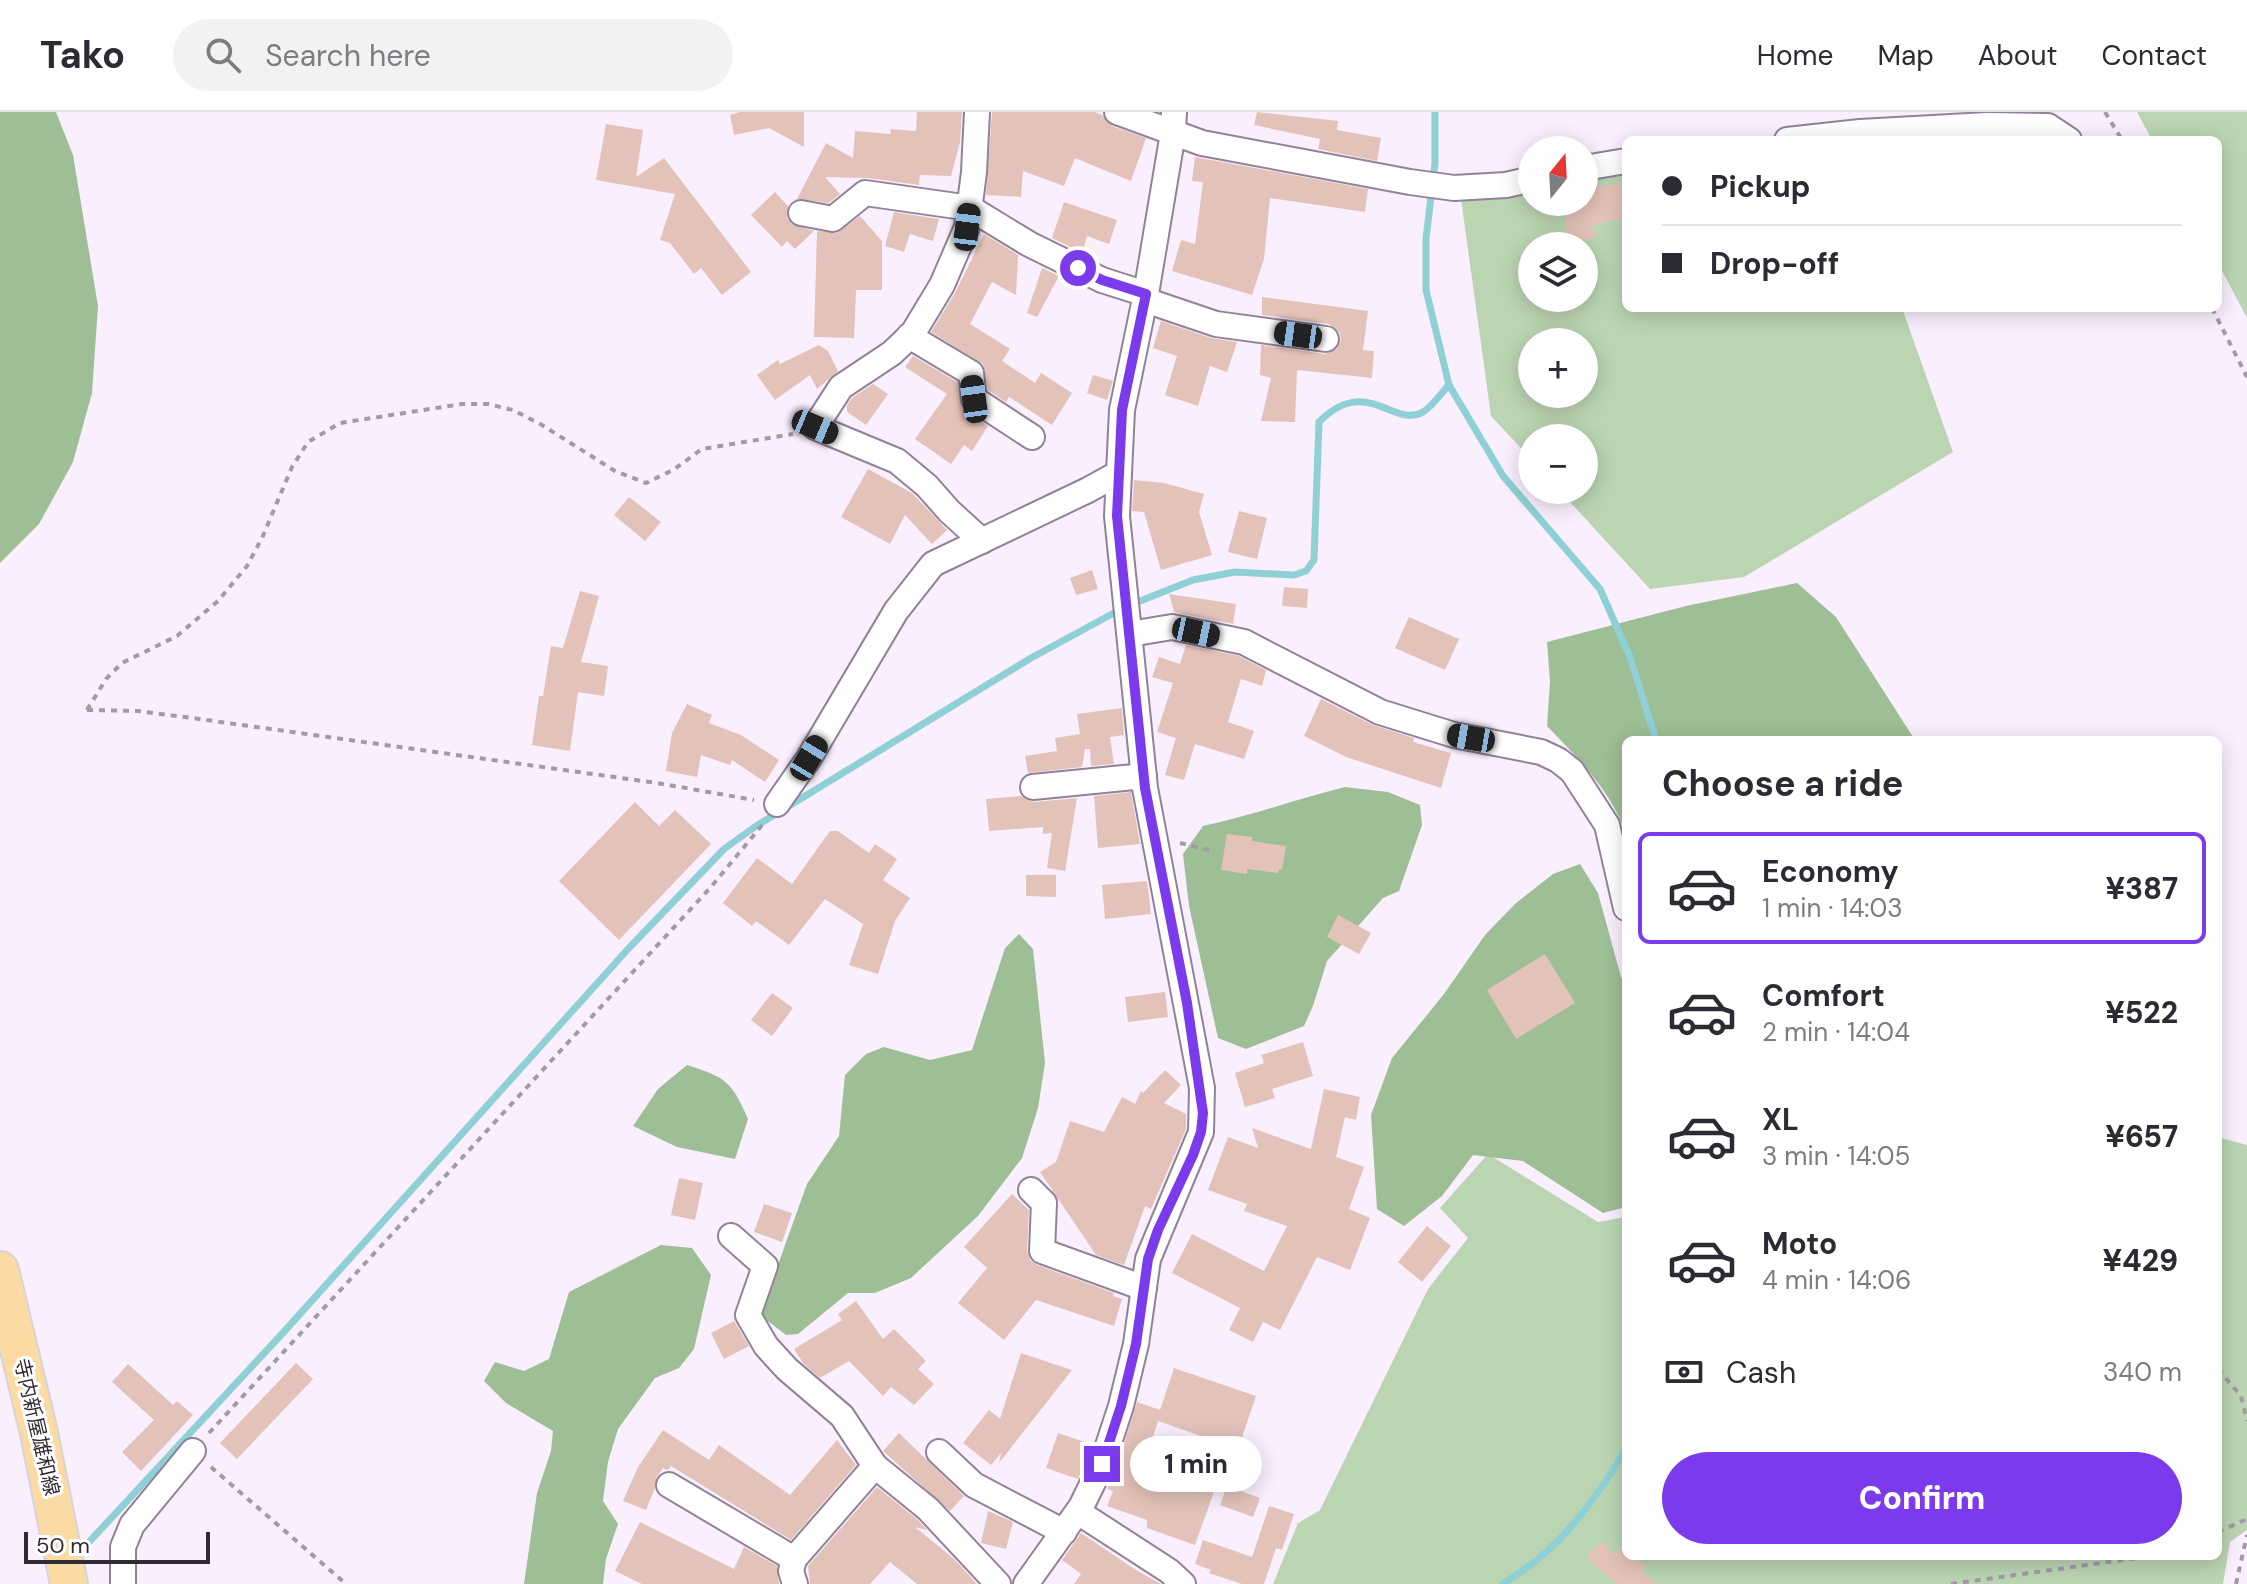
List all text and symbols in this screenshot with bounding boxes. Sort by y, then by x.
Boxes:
search box [173,19,733,91]
text: Tako [40,30,125,80]
icon: search [201,33,245,77]
text: Search here [265,36,431,75]
text: Home [1757,37,1833,74]
text: Map [1877,37,1934,74]
text: About [1978,37,2057,74]
text: Contact [2101,37,2207,74]
north arrow [1518,136,1598,216]
map controls [1518,136,1598,504]
text: Pickup [1710,167,1810,206]
car [952,202,982,252]
button: layers [1518,232,1598,312]
text: Drop-off [1710,244,1839,283]
route start [1060,250,1096,286]
car [1273,320,1323,350]
button: + [1518,328,1598,408]
car [959,374,989,424]
car [788,407,842,447]
button: − [1518,424,1598,504]
car [1170,615,1222,649]
car [1445,722,1497,754]
car [786,731,832,785]
text: Choose a ride [1662,760,1903,807]
icon: car [1666,852,1738,924]
text: Economy [1762,852,1899,891]
text: ¥387 [2105,869,2178,908]
text: 1 min · 14:03 [1762,891,1903,925]
icon: car [1666,976,1738,1048]
text: Comfort [1762,976,1885,1015]
text: ¥522 [2105,993,2178,1032]
text: 2 min · 14:04 [1762,1015,1910,1049]
icon: car [1666,1100,1738,1172]
text: XL [1762,1100,1799,1139]
text: ¥657 [2105,1117,2178,1156]
text: 3 min · 14:05 [1762,1139,1910,1173]
icon: car [1666,1224,1738,1296]
text: Moto [1762,1224,1837,1263]
text: ¥429 [2102,1241,2178,1280]
text: 4 min · 14:06 [1762,1263,1911,1297]
icon: cash [1662,1350,1706,1394]
text: Cash [1726,1353,1796,1392]
text: 340 m [2103,1355,2182,1389]
street label: 寺内新屋雄和線 [9,1356,65,1498]
callout: 1 min [1130,1436,1262,1492]
route end [1084,1446,1120,1482]
text: 1 min [1164,1447,1228,1481]
button: Confirm [1662,1452,2182,1544]
scale bar [24,1528,210,1564]
text: 50 m [36,1531,90,1560]

